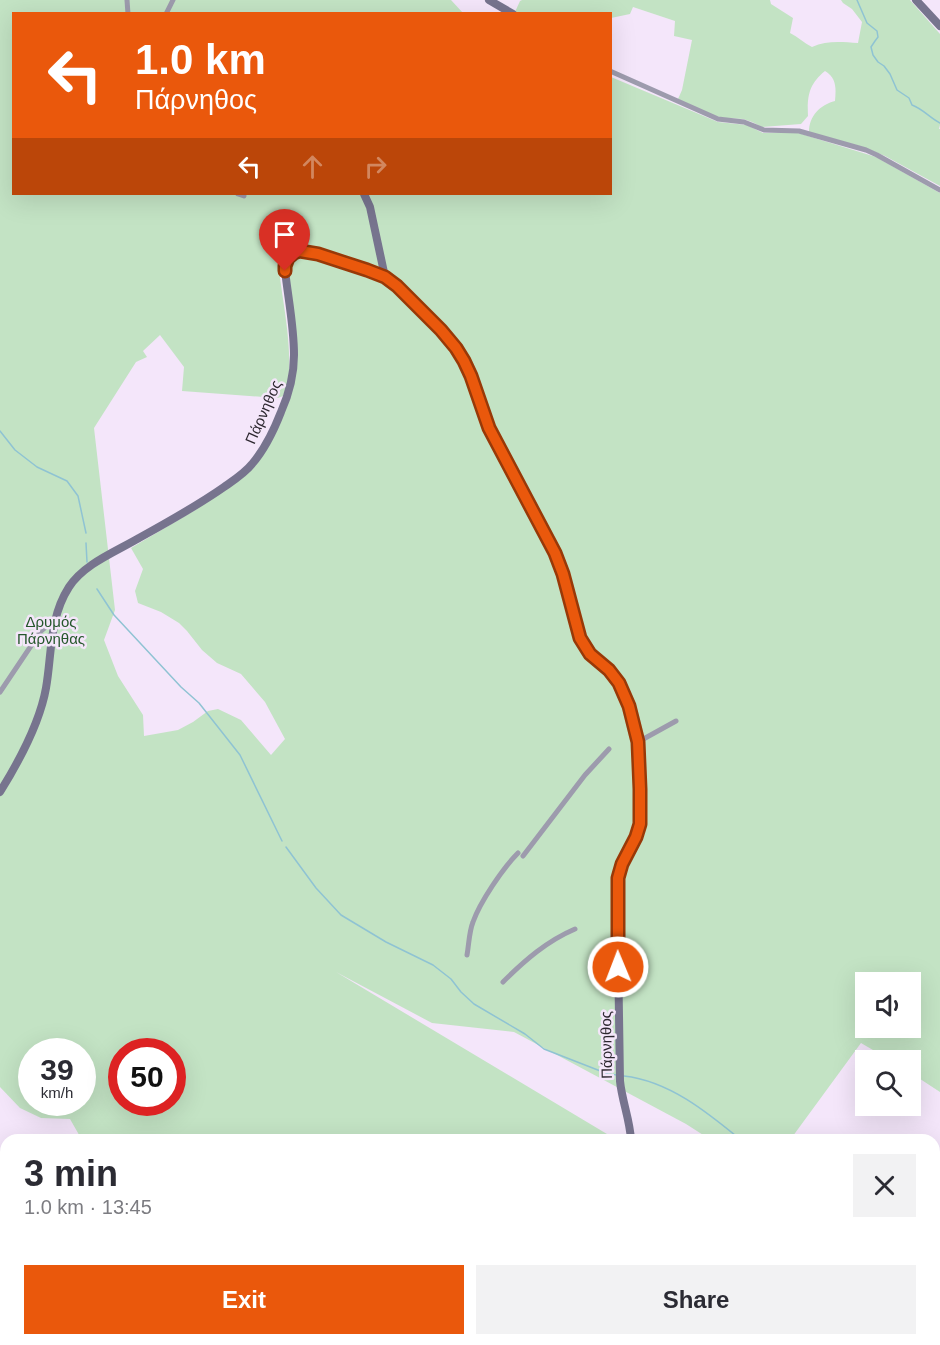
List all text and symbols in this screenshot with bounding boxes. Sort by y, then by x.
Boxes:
icon: left [36,36,114,114]
text: 1.0 km [135,36,266,83]
text: Πάρνηθος [135,85,257,115]
icon: left [233,150,266,183]
icon: ahead [296,150,329,183]
icon: right [359,150,392,183]
pin [259,209,310,271]
icon: arrive [268,218,301,251]
street label: Πάρνηθος [241,378,285,446]
park label: Δρυμός Πάρνηθας [17,613,85,647]
position arrow [586,935,650,999]
map controls [855,972,921,1116]
button: sound [855,972,921,1038]
street label: Πάρνηθος [597,1011,615,1079]
speed limit sign: 50 [108,1038,186,1116]
button: search [855,1050,921,1116]
text: 39 [40,1053,74,1086]
text: km/h [41,1084,73,1101]
text: 3 min [24,1153,118,1194]
button: close [853,1154,916,1217]
text: 1.0 km · 13:45 [24,1196,152,1218]
button: Exit [24,1265,464,1334]
button: Share [476,1265,916,1334]

